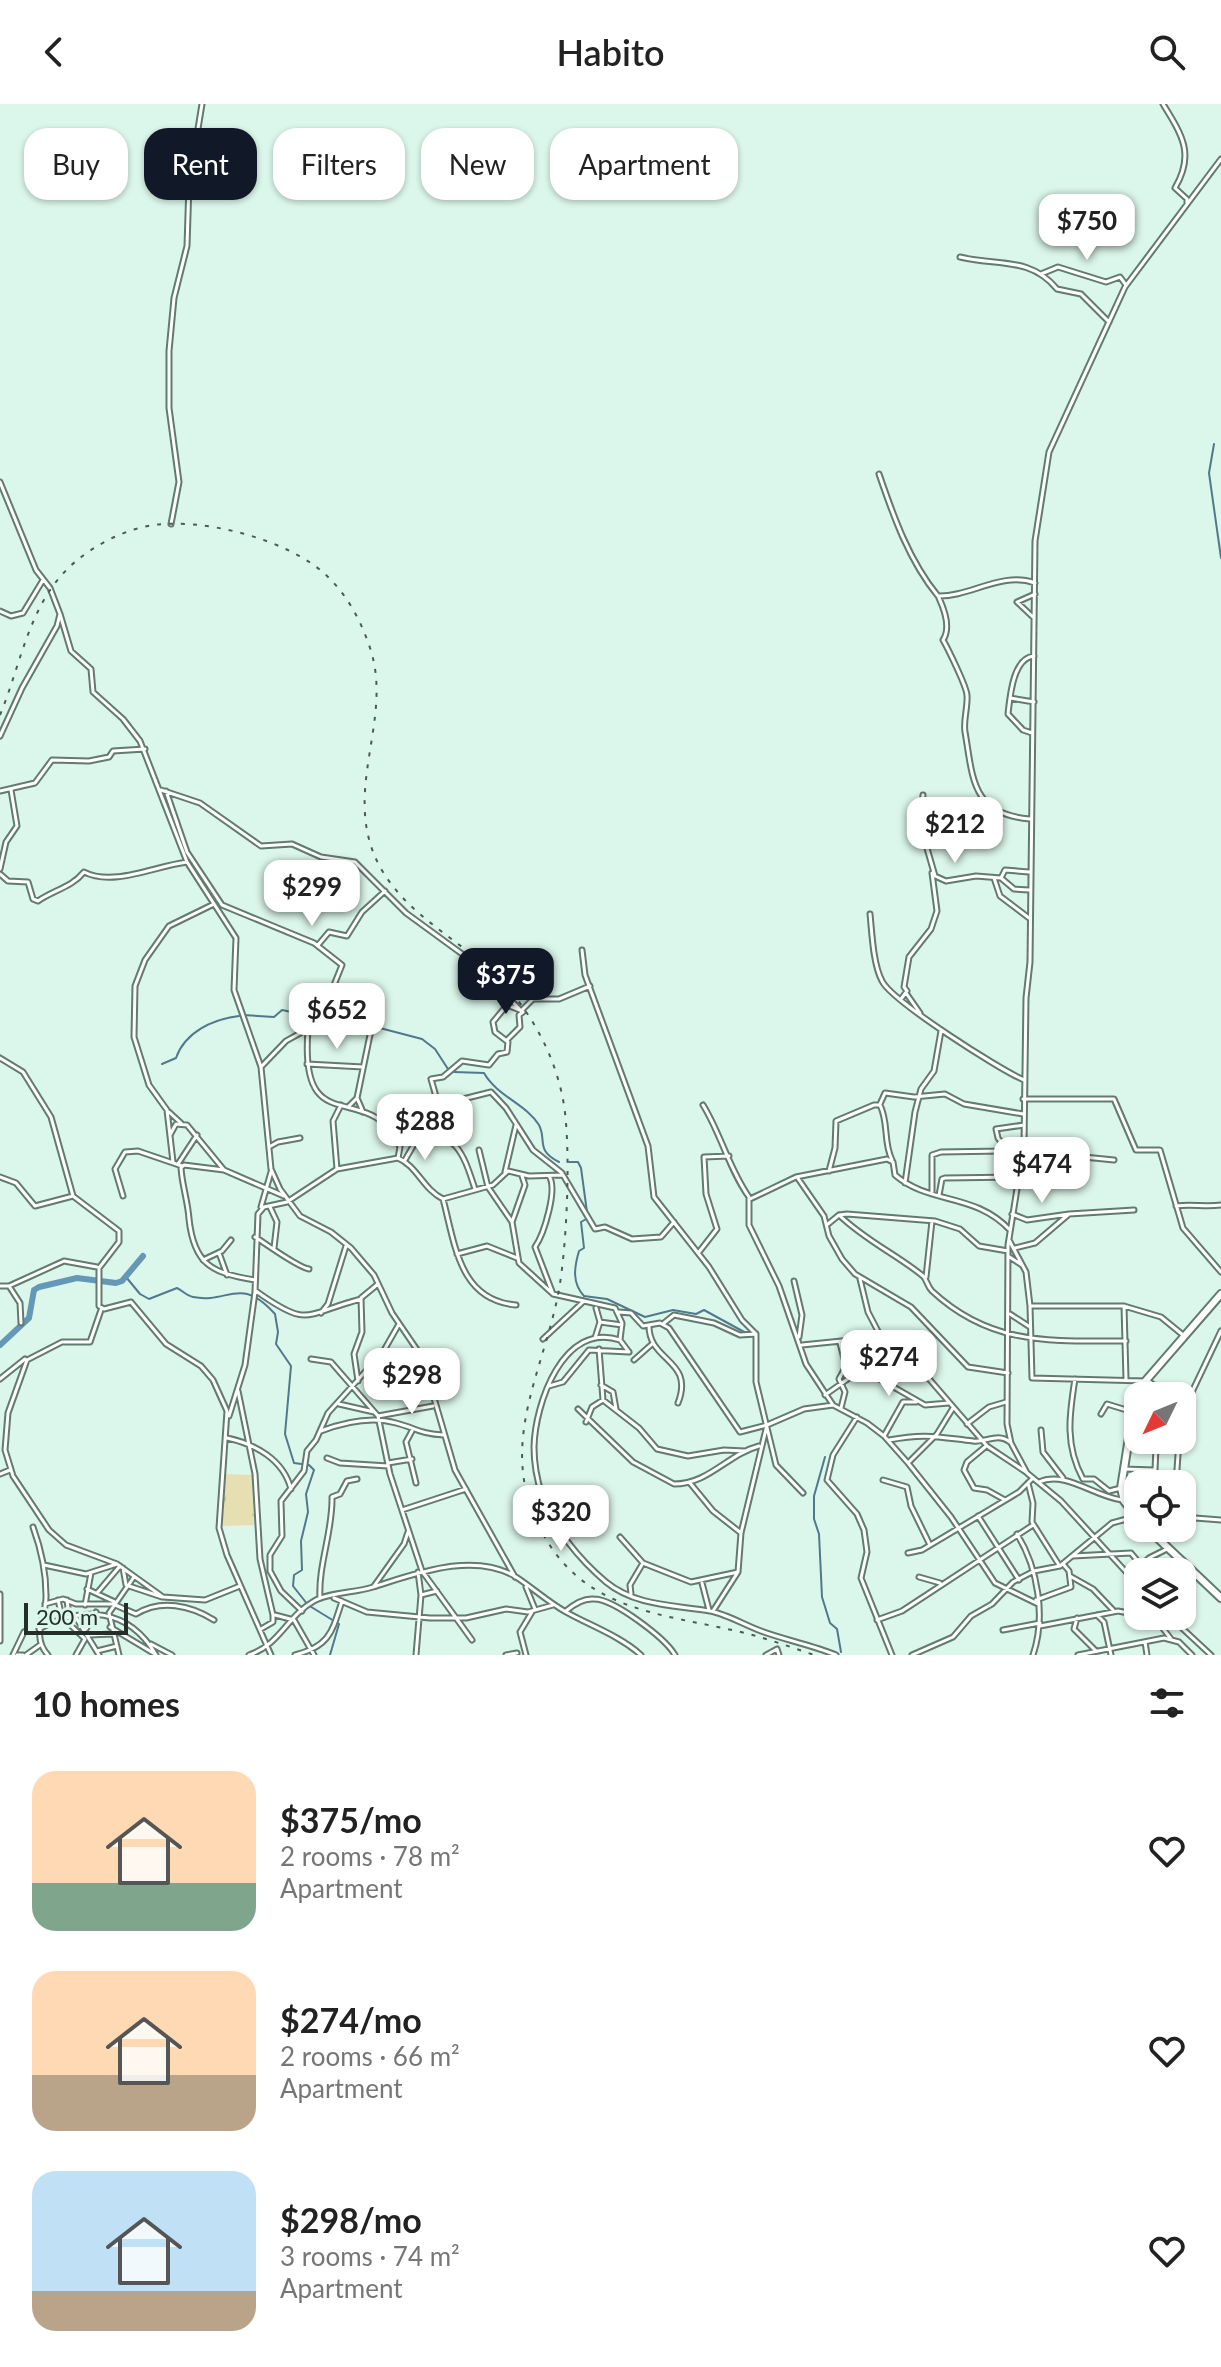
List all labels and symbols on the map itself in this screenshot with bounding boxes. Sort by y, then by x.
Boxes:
pin: $750 [1040,194,1134,262]
pin: $212 [908,797,1002,865]
pin: $299 [265,860,359,928]
pin: $375 [459,948,553,1016]
pin: $652 [290,983,384,1051]
pin: $288 [378,1094,472,1162]
pin: $474 [995,1137,1089,1205]
pin: $274 [842,1330,936,1398]
pin: $298 [365,1348,459,1416]
north arrow [1124,1382,1196,1454]
pin: $320 [514,1485,608,1553]
scale bar [24,1599,128,1635]

